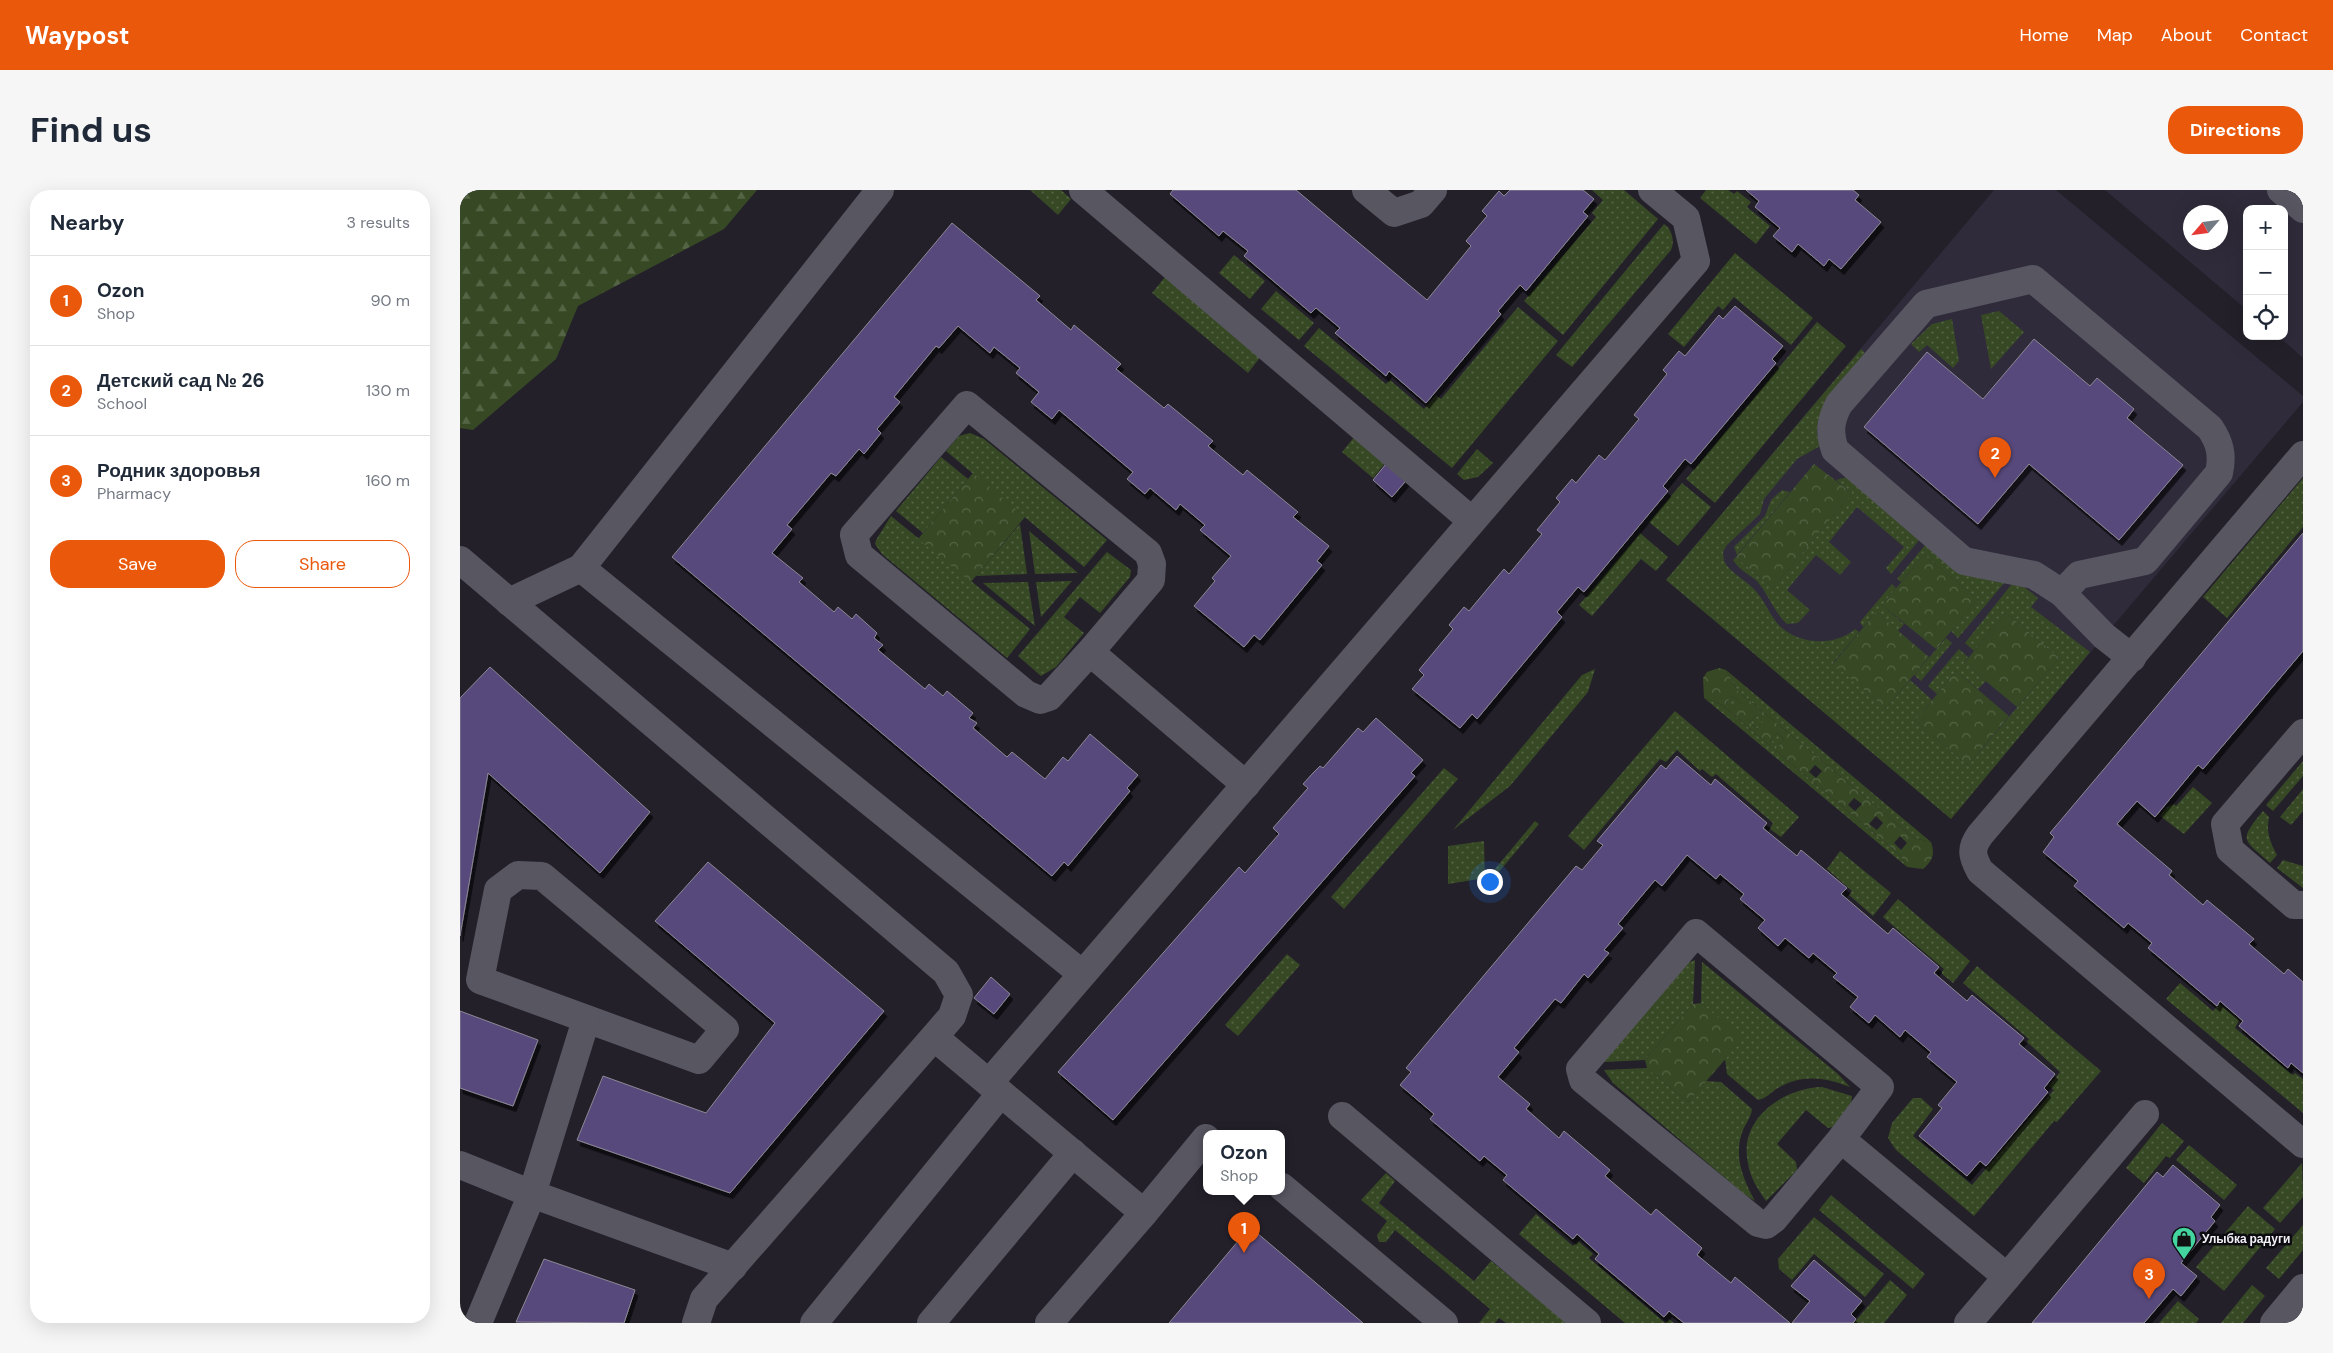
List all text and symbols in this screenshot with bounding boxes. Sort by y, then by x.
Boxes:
text: Waypost [25,20,129,51]
text: Home [2019,23,2069,47]
text: Map [2097,23,2133,47]
text: About [2161,23,2212,47]
text: Contact [2240,23,2308,47]
button: Directions [2168,106,2303,154]
text: Find us [30,107,152,153]
north arrow [2183,205,2228,250]
map controls [2243,205,2288,340]
button: + [2243,205,2288,250]
text: Nearby [50,209,124,237]
text: 3 results [347,212,410,233]
button: − [2243,250,2288,295]
text: Ozon [97,278,145,303]
text: 1 [63,290,69,311]
text: 90 m [370,290,410,311]
button: locate [2243,295,2288,340]
text: Shop [97,303,135,324]
text: Детский сад № 26 [97,368,265,393]
text: 2 [61,380,71,401]
text: 130 m [366,380,410,401]
text: School [97,393,147,414]
pin: 2 [1979,437,2011,478]
text: Родник здоровья [97,458,261,483]
text: 3 [61,470,71,491]
text: 160 m [366,470,410,491]
text: Pharmacy [97,483,171,504]
button: Save [50,540,225,588]
button: Share [235,540,410,588]
your location [1477,869,1503,895]
popup [1203,1130,1285,1195]
text: Ozon [1220,1140,1268,1165]
text: Shop [1220,1165,1258,1186]
pin: 1 [1228,1212,1260,1253]
shop icon: Улыбка радуги [2171,1226,2197,1260]
place label: Улыбка радуги [2202,1231,2290,1247]
pin: 3 [2133,1258,2165,1299]

